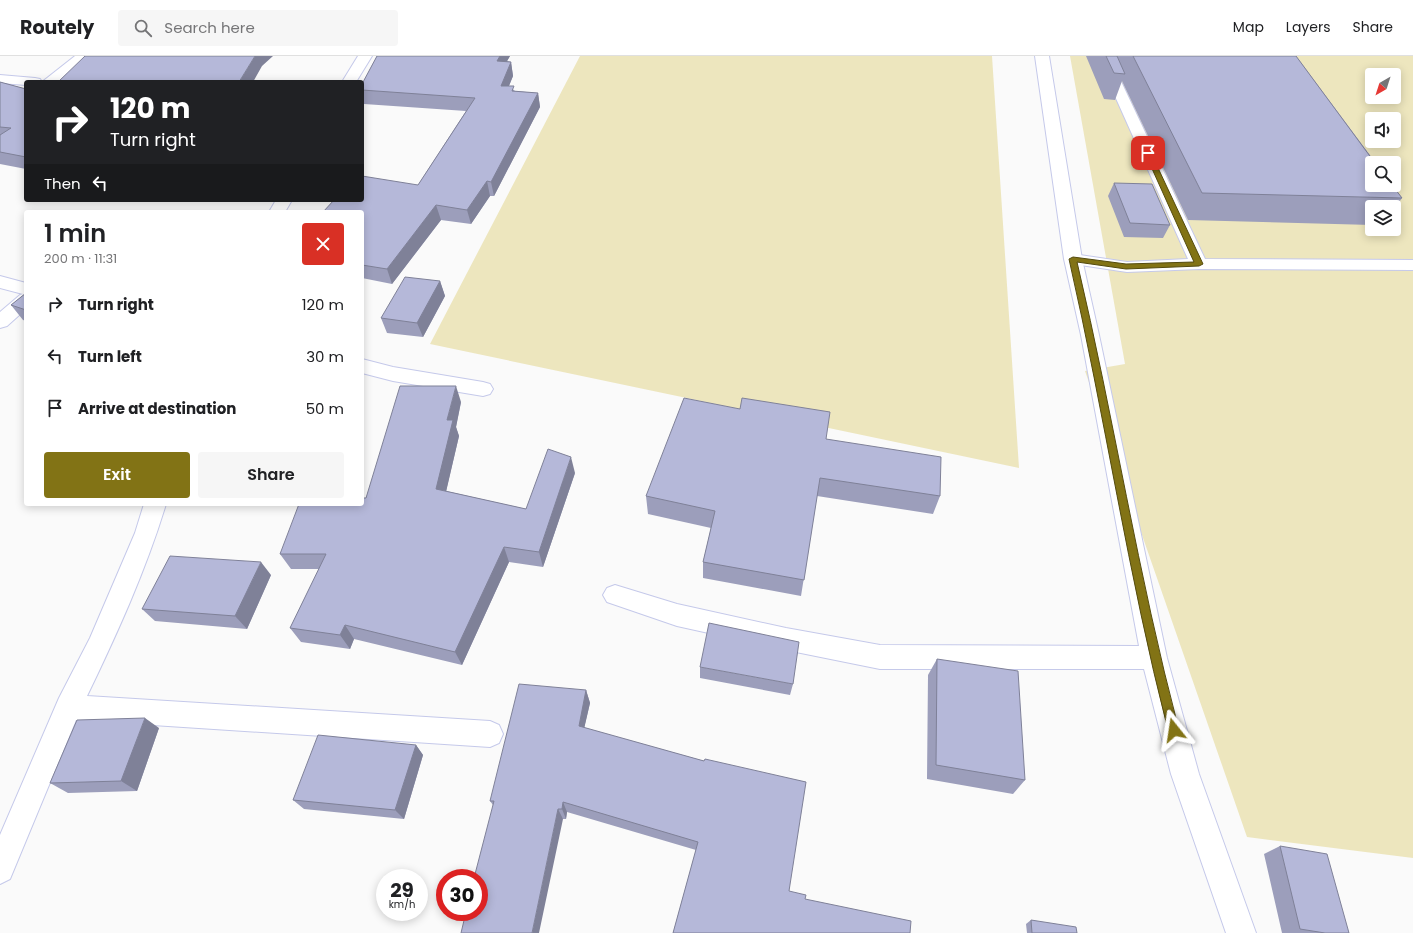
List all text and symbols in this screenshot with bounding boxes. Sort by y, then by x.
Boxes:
search box [118,10,398,46]
text: Routely [20,14,94,41]
icon: search [132,17,154,39]
text: Search here [164,17,255,38]
text: Map [1233,17,1264,37]
text: Layers [1286,17,1330,37]
text: Share [1352,17,1393,37]
north arrow [1365,68,1401,104]
map controls [1365,68,1401,236]
text: 120 m [110,89,190,128]
icon: right [44,96,96,148]
button: sound [1365,112,1401,148]
text: Turn right [110,127,196,152]
pin [1131,136,1165,170]
icon: arrive [1137,142,1159,164]
button: search [1365,156,1401,192]
icon: left [89,172,111,194]
text: Then [44,173,81,194]
button: layers [1365,200,1401,236]
text: 1 min [44,217,106,250]
button: close [302,223,344,265]
text: 200 m · 11:31 [44,249,117,268]
icon: right [44,293,66,315]
text: Turn right [78,294,154,315]
text: 120 m [302,294,344,315]
icon: left [44,345,66,367]
text: Turn left [78,346,142,367]
text: 30 m [306,346,344,367]
icon: arrive [44,397,66,419]
text: Arrive at destination [78,398,236,419]
text: 50 m [306,398,344,419]
button: Exit [44,452,190,498]
button: Share [198,452,344,498]
position arrow [1153,709,1195,751]
speed limit sign: 30 [436,869,488,921]
text: 29 [390,876,414,904]
text: km/h [389,897,415,912]

